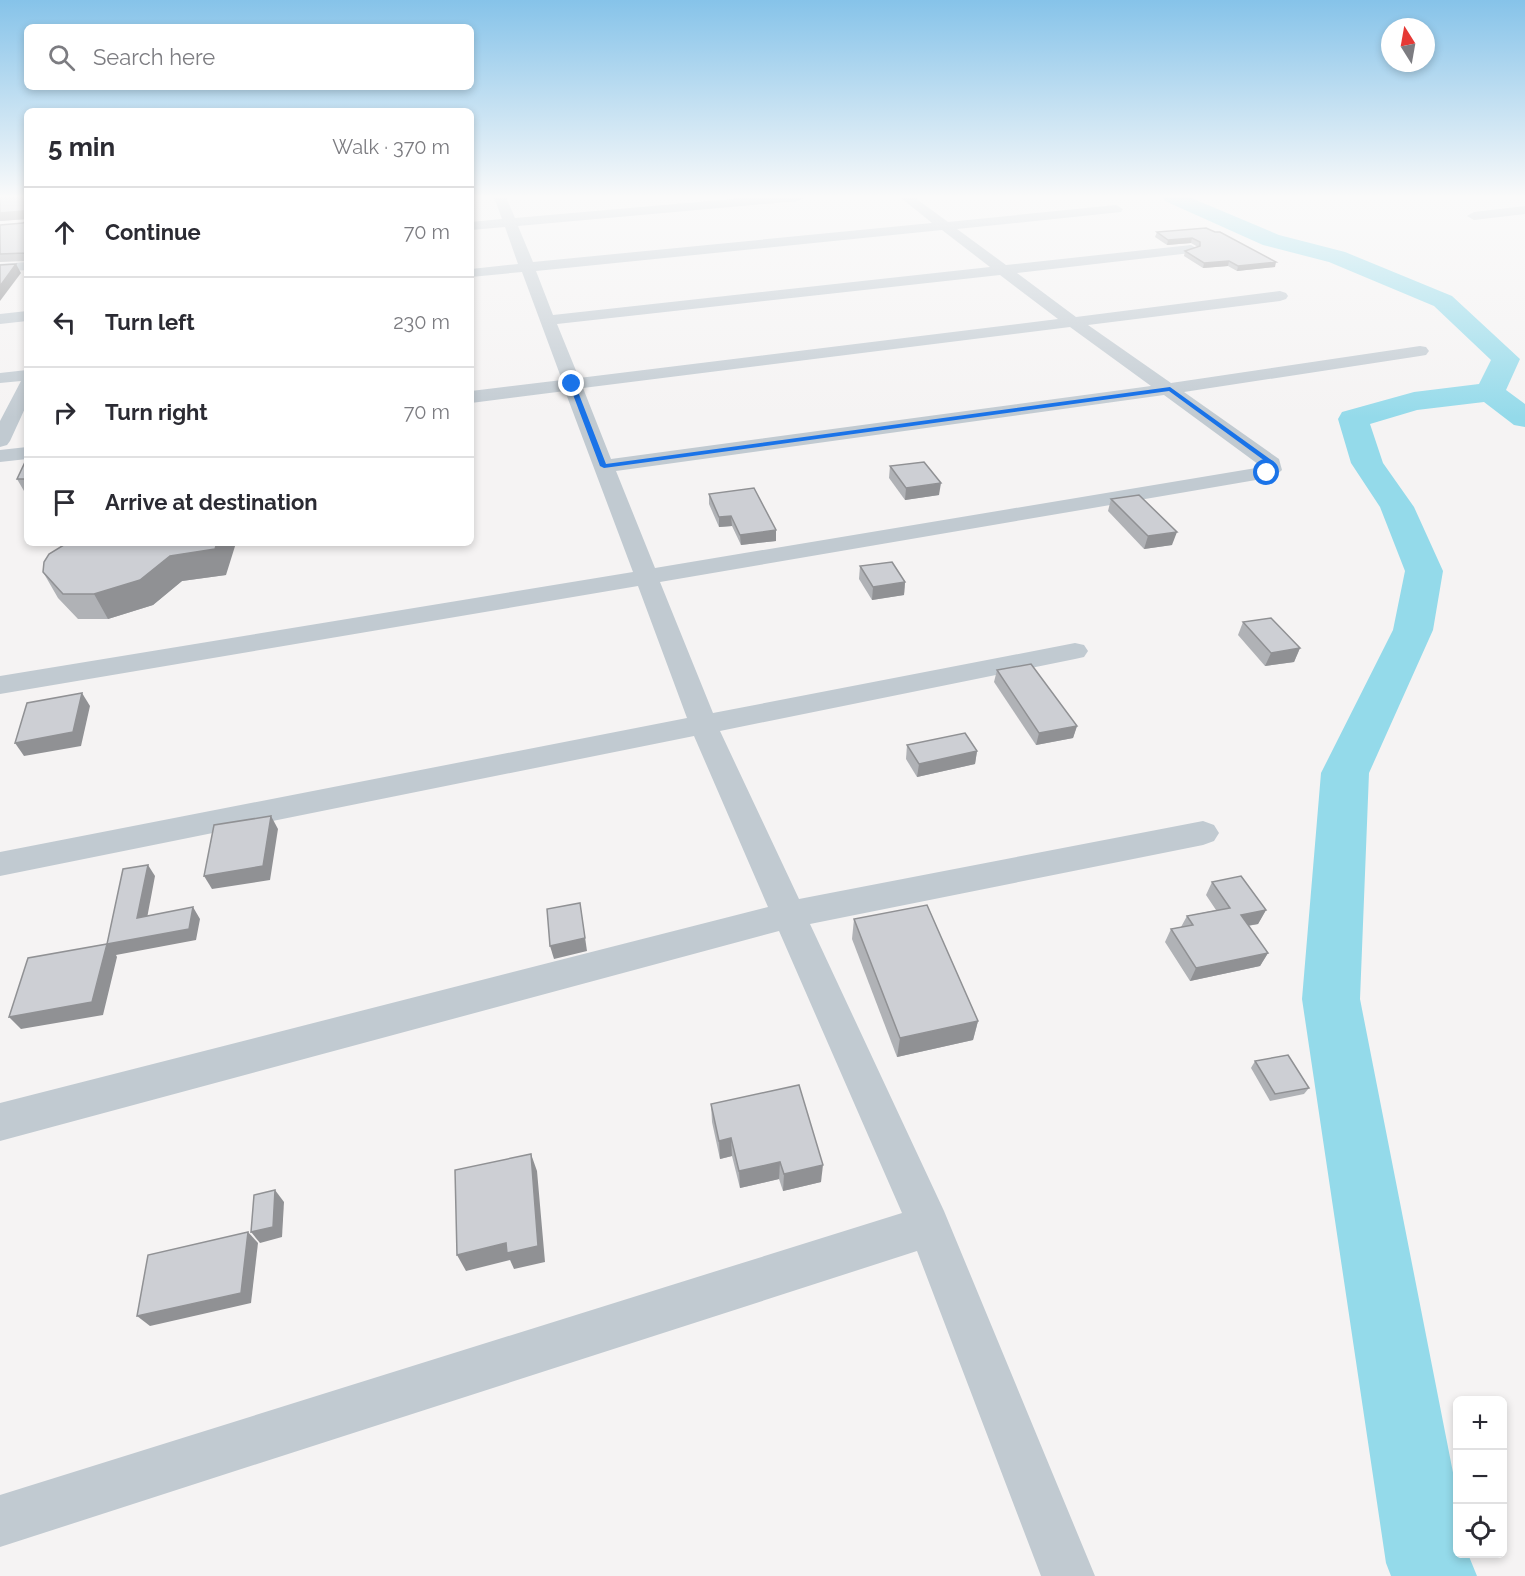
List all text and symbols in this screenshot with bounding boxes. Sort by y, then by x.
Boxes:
north arrow [1381,18,1435,72]
search box [24,24,474,90]
icon: search [45,41,78,74]
text: Search here [93,44,215,70]
text: 5 min [48,132,115,162]
text: Walk · 370 m [332,135,450,159]
icon: ahead [48,216,81,249]
text: Continue [105,219,201,245]
text: 70 m [404,220,450,244]
icon: left [48,306,81,339]
text: Turn left [105,309,195,335]
text: 230 m [393,310,450,334]
route end [558,370,584,396]
icon: right [48,396,81,429]
text: Turn right [105,399,208,425]
text: 70 m [404,400,450,424]
route start [1253,459,1279,485]
icon: arrive [48,486,81,519]
text: Arrive at destination [105,489,318,515]
map controls [1453,1396,1507,1558]
button: + [1453,1396,1507,1450]
button: − [1453,1450,1507,1504]
button: locate [1453,1504,1507,1558]

